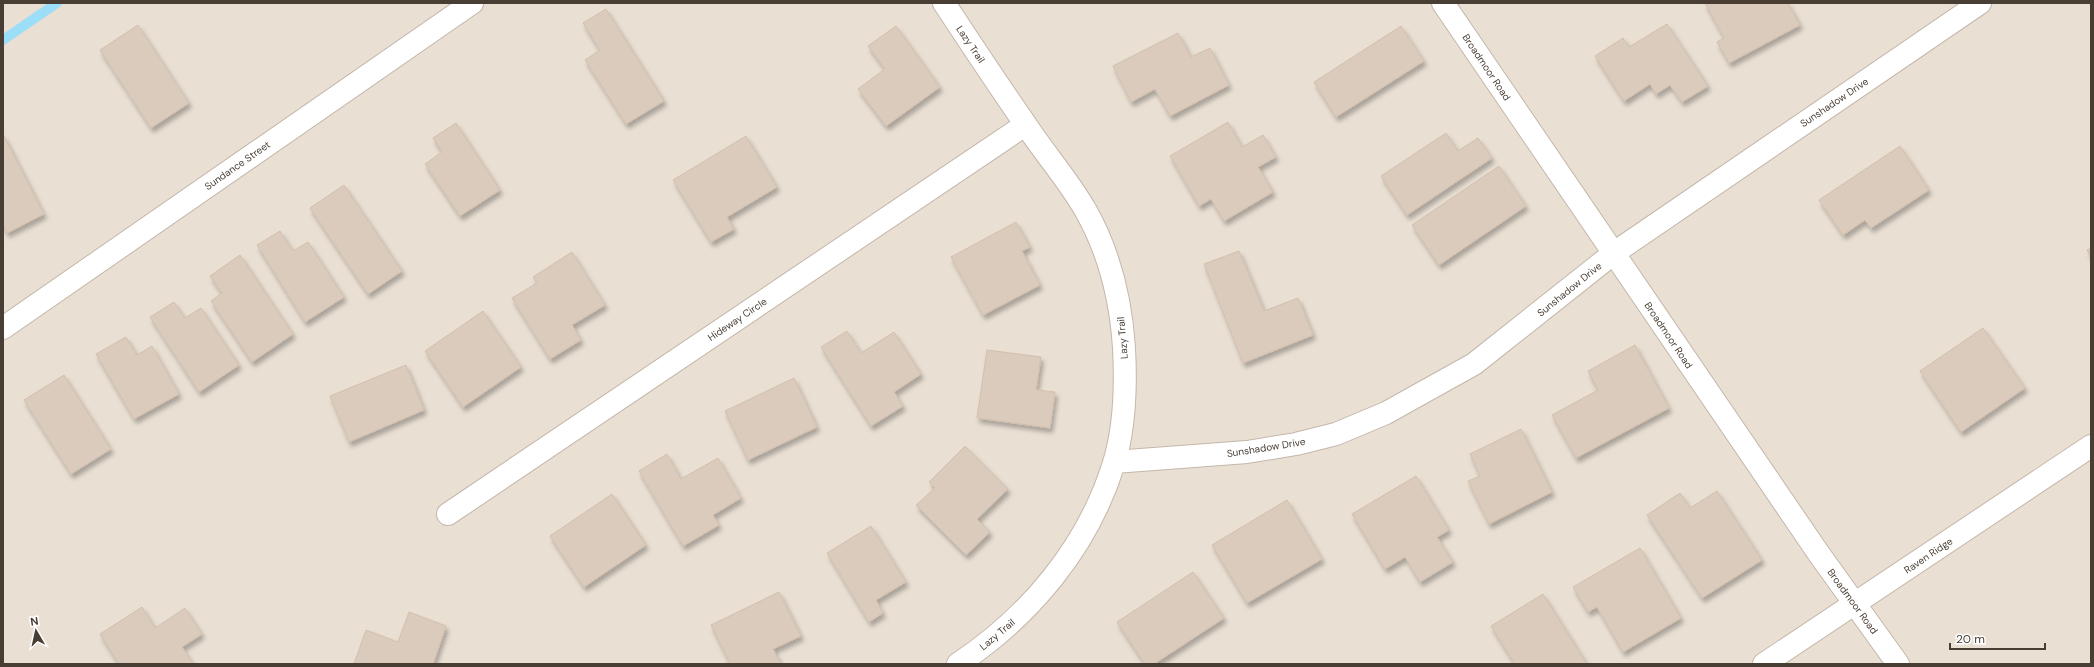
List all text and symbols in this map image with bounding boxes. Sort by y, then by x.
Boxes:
street label: Lazy Trail [953,23,988,65]
street label: Broadmoor Road [1460,31,1514,103]
street label: Sunshadow Drive [1798,75,1871,130]
street label: Sundance Street [202,138,273,193]
street label: Sunshadow Drive [1534,259,1605,319]
street label: Hideway Circle [705,295,770,344]
street label: Broadmoor Road [1642,299,1696,371]
street label: Lazy Trail [1114,316,1131,360]
street label: Sunshadow Drive [1226,435,1307,460]
street label: Raven Ridge [1902,534,1955,576]
street label: Broadmoor Road [1825,566,1881,637]
north arrow [16,611,56,651]
text: N [29,614,39,629]
street label: Lazy Trail [977,616,1018,653]
scale bar [1950,625,2045,651]
text: 20 m [1956,631,1985,647]

